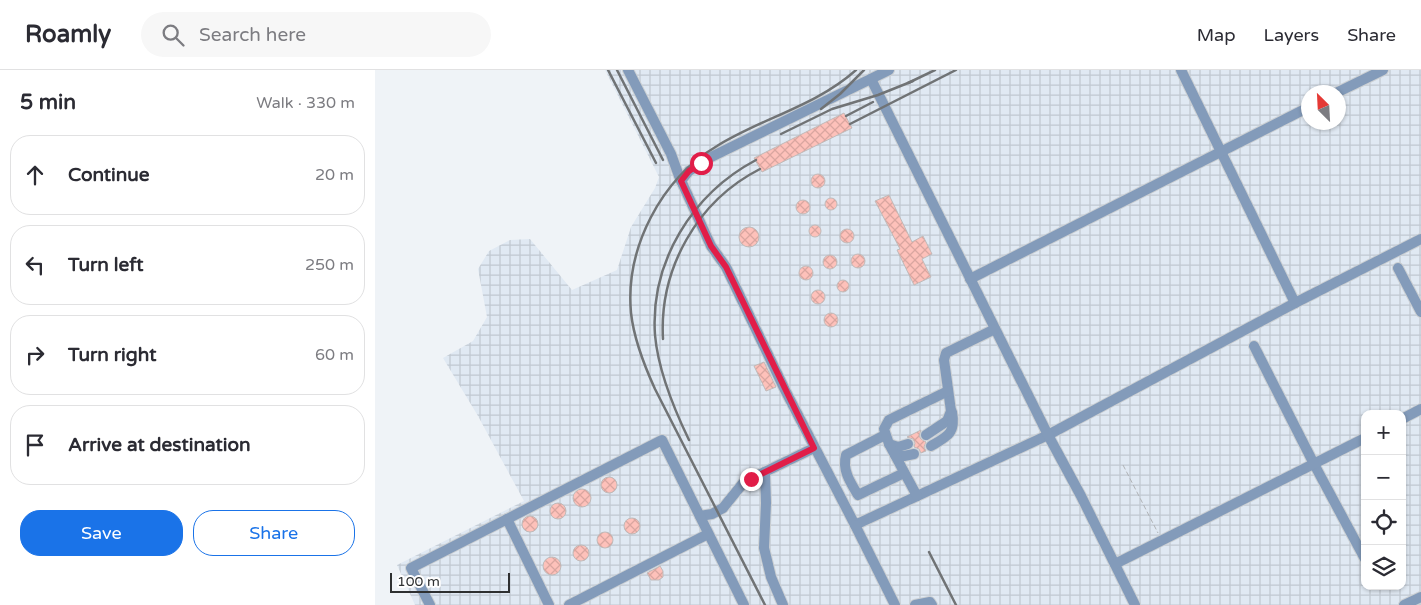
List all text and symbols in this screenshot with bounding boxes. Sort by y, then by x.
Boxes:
search box [141,12,491,57]
text: Roamly [25,20,111,49]
icon: search [159,21,187,49]
text: Search here [199,24,306,46]
text: Map [1197,24,1236,46]
text: Layers [1264,24,1319,46]
text: Share [1347,24,1396,46]
north arrow [1301,85,1346,130]
text: 5 min [20,90,76,115]
text: Walk · 330 m [256,93,355,113]
route start [690,152,713,175]
icon: ahead [21,161,49,189]
text: Continue [68,164,150,186]
text: 20 m [315,165,354,185]
icon: left [21,251,49,279]
text: Turn left [68,254,144,276]
text: 250 m [305,255,354,275]
icon: right [21,341,49,369]
text: Turn right [68,344,156,366]
text: 60 m [315,345,354,365]
map controls [1361,410,1406,590]
button: + [1361,410,1406,455]
icon: arrive [21,431,49,459]
text: Arrive at destination [68,434,251,456]
button: − [1361,455,1406,500]
route end [740,468,763,491]
button: locate [1361,500,1406,545]
button: Save [20,510,183,556]
button: Share [193,510,355,556]
button: layers [1361,545,1406,590]
scale bar [390,570,510,593]
text: 100 m [397,573,440,590]

